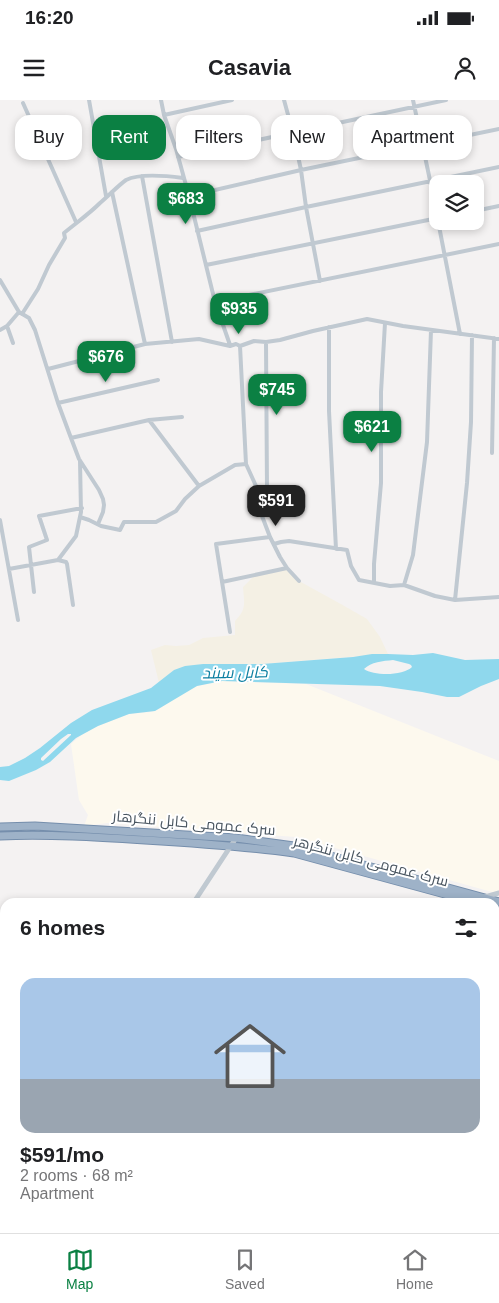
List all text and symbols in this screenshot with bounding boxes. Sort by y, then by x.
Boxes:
text: 16:20 [25,7,74,28]
icon: menu [20,54,48,82]
icon: person [451,54,479,82]
text: Casavia [208,55,291,80]
chip: Buy [15,115,82,160]
chip: Rent [92,115,166,160]
chip: Filters [176,115,261,160]
chip: New [271,115,343,160]
chip: Apartment [353,115,472,160]
map controls [429,175,484,230]
button: layers [429,175,484,230]
pin: $683 [156,182,216,225]
text: $683 [168,190,204,207]
pin: $935 [209,292,269,335]
text: $935 [221,300,257,317]
pin: $676 [76,340,136,383]
text: $676 [88,348,124,365]
pin: $745 [247,374,307,416]
text: $745 [259,381,295,398]
pin: $621 [342,410,402,453]
text: $621 [354,418,390,435]
pin: $591 [246,484,306,527]
text: $591 [258,492,294,509]
water label: کابل سيند [202,663,268,683]
street label: سرک عمومی کابل ننگرهار [111,807,276,840]
street label: سرک عمومی کابل ننگرهر [290,831,450,891]
icon: filters [452,914,480,942]
text: 6 homes [20,916,105,939]
icon: home [205,1011,295,1101]
text: $591/mo [20,1143,104,1166]
text: 2 rooms · 68 m² [20,1167,133,1184]
text: Apartment [20,1185,94,1202]
tab: Map [66,1246,94,1292]
tab: Saved [225,1246,265,1292]
tab: Home [396,1246,433,1292]

